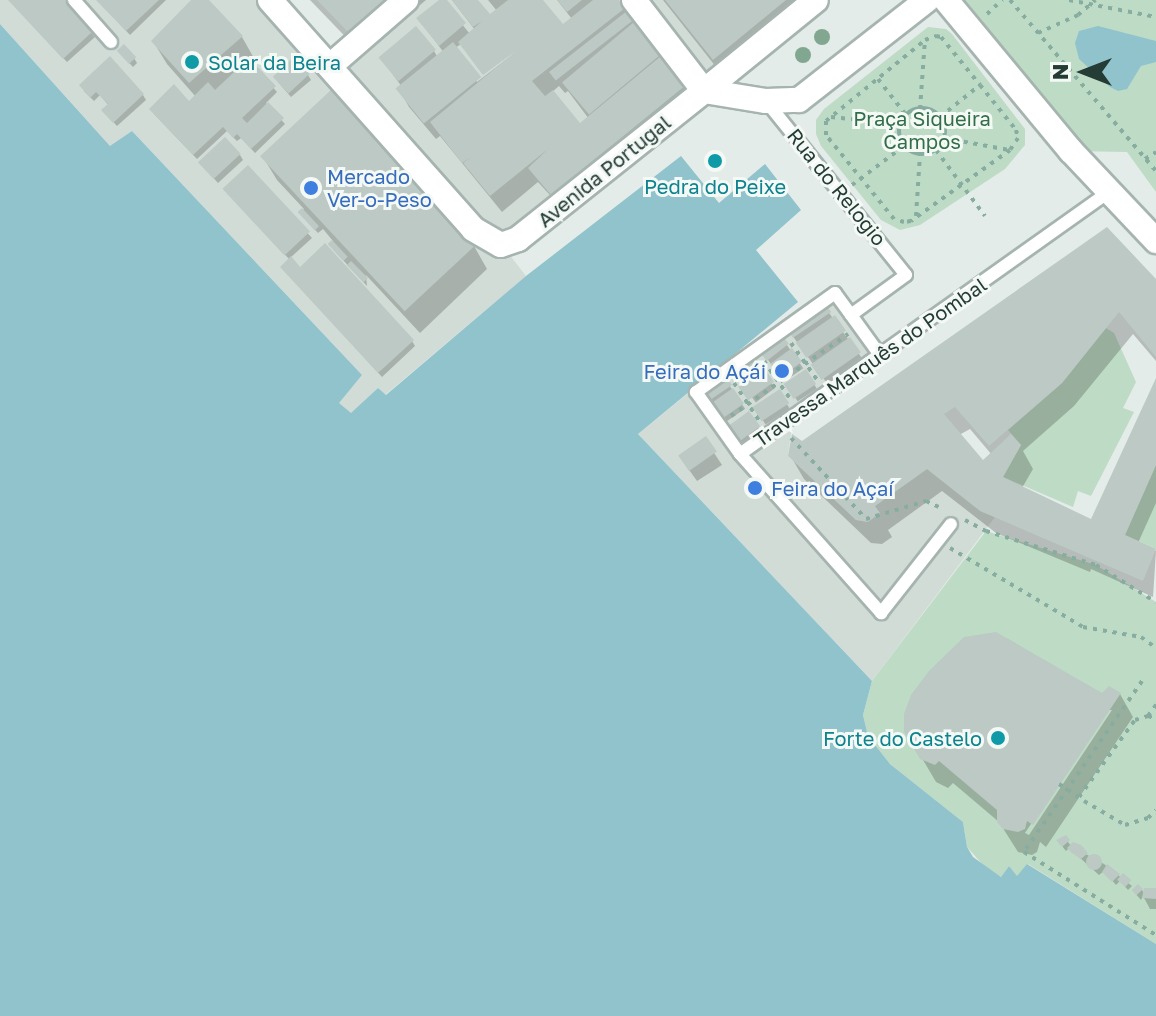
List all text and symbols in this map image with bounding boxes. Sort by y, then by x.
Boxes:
north arrow [1044,32,1124,112]
place label: Solar da Beira [208,50,341,74]
marker: Solar da Beira [183,53,201,71]
text: N [1046,64,1073,80]
park label: Praça Siqueira Campos [853,106,991,153]
street label: Avenida Portugal [533,110,675,232]
street label: Rua do Relogio [782,124,892,250]
marker: Pedra do Peixe [706,152,724,170]
place label: Mercado Ver-o-Peso [327,164,432,211]
place label: Pedra do Peixe [644,174,786,198]
marker: Mercado Ver-o-Peso [302,179,320,197]
street label: Travessa Marquês do Pombal [749,272,991,452]
place label: Feira do Açái [643,359,766,383]
marker: Feira do Açái [773,362,791,380]
place label: Feira do Açaí [771,476,894,500]
marker: Feira do Açaí [746,479,764,497]
place label: Forte do Castelo [823,726,982,750]
marker: Forte do Castelo [989,729,1007,747]

